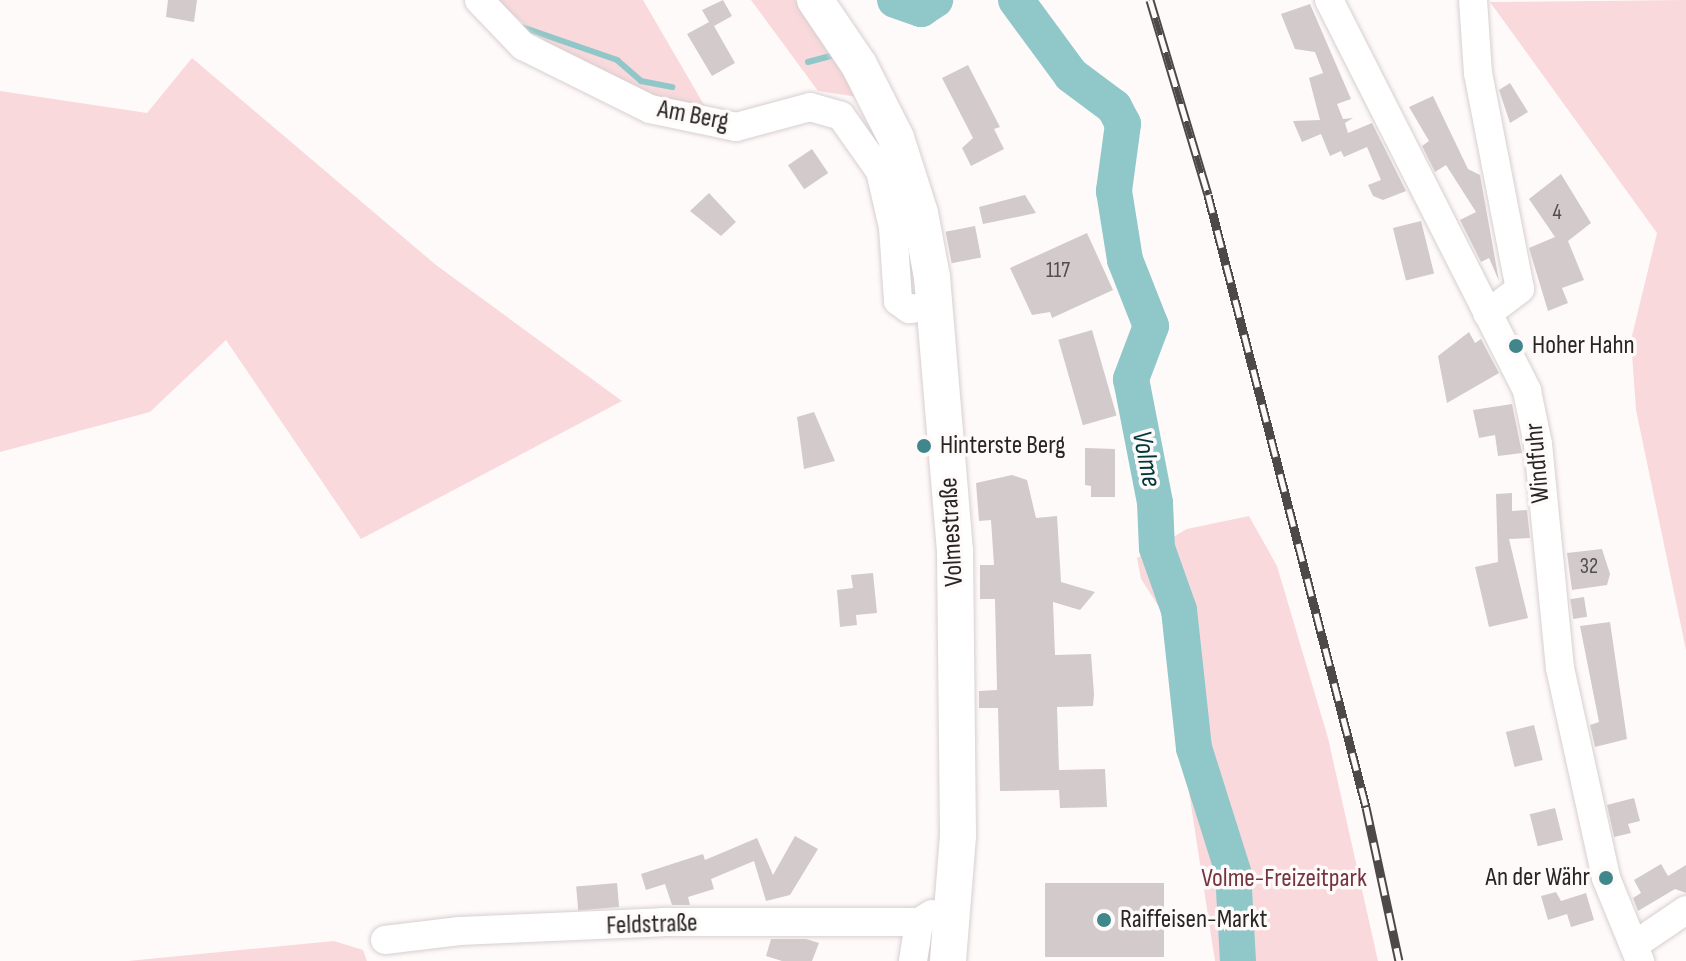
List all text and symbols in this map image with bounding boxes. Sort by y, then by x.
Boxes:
street label: Am Berg [655,94,731,138]
house number: 4 [1552,200,1562,226]
house number: 117 [1046,258,1070,284]
place label: Hoher Hahn [1532,330,1635,362]
marker: Hoher Hahn [1507,337,1525,355]
street label: Windfuhr [1519,421,1557,505]
water label: Volme [1124,428,1168,490]
place label: Hinterste Berg [940,430,1065,462]
marker: Hinterste Berg [915,437,933,455]
street label: Volmestraße [934,477,970,587]
house number: 32 [1580,554,1598,580]
place label: An der Währ [1485,862,1590,894]
park label: Volme-Freizeitpark [1201,863,1367,895]
marker: An der Währ [1597,869,1615,887]
place label: Raiffeisen-Markt [1120,904,1267,936]
street label: Feldstraße [606,908,698,942]
marker: Raiffeisen-Markt [1095,911,1113,929]

